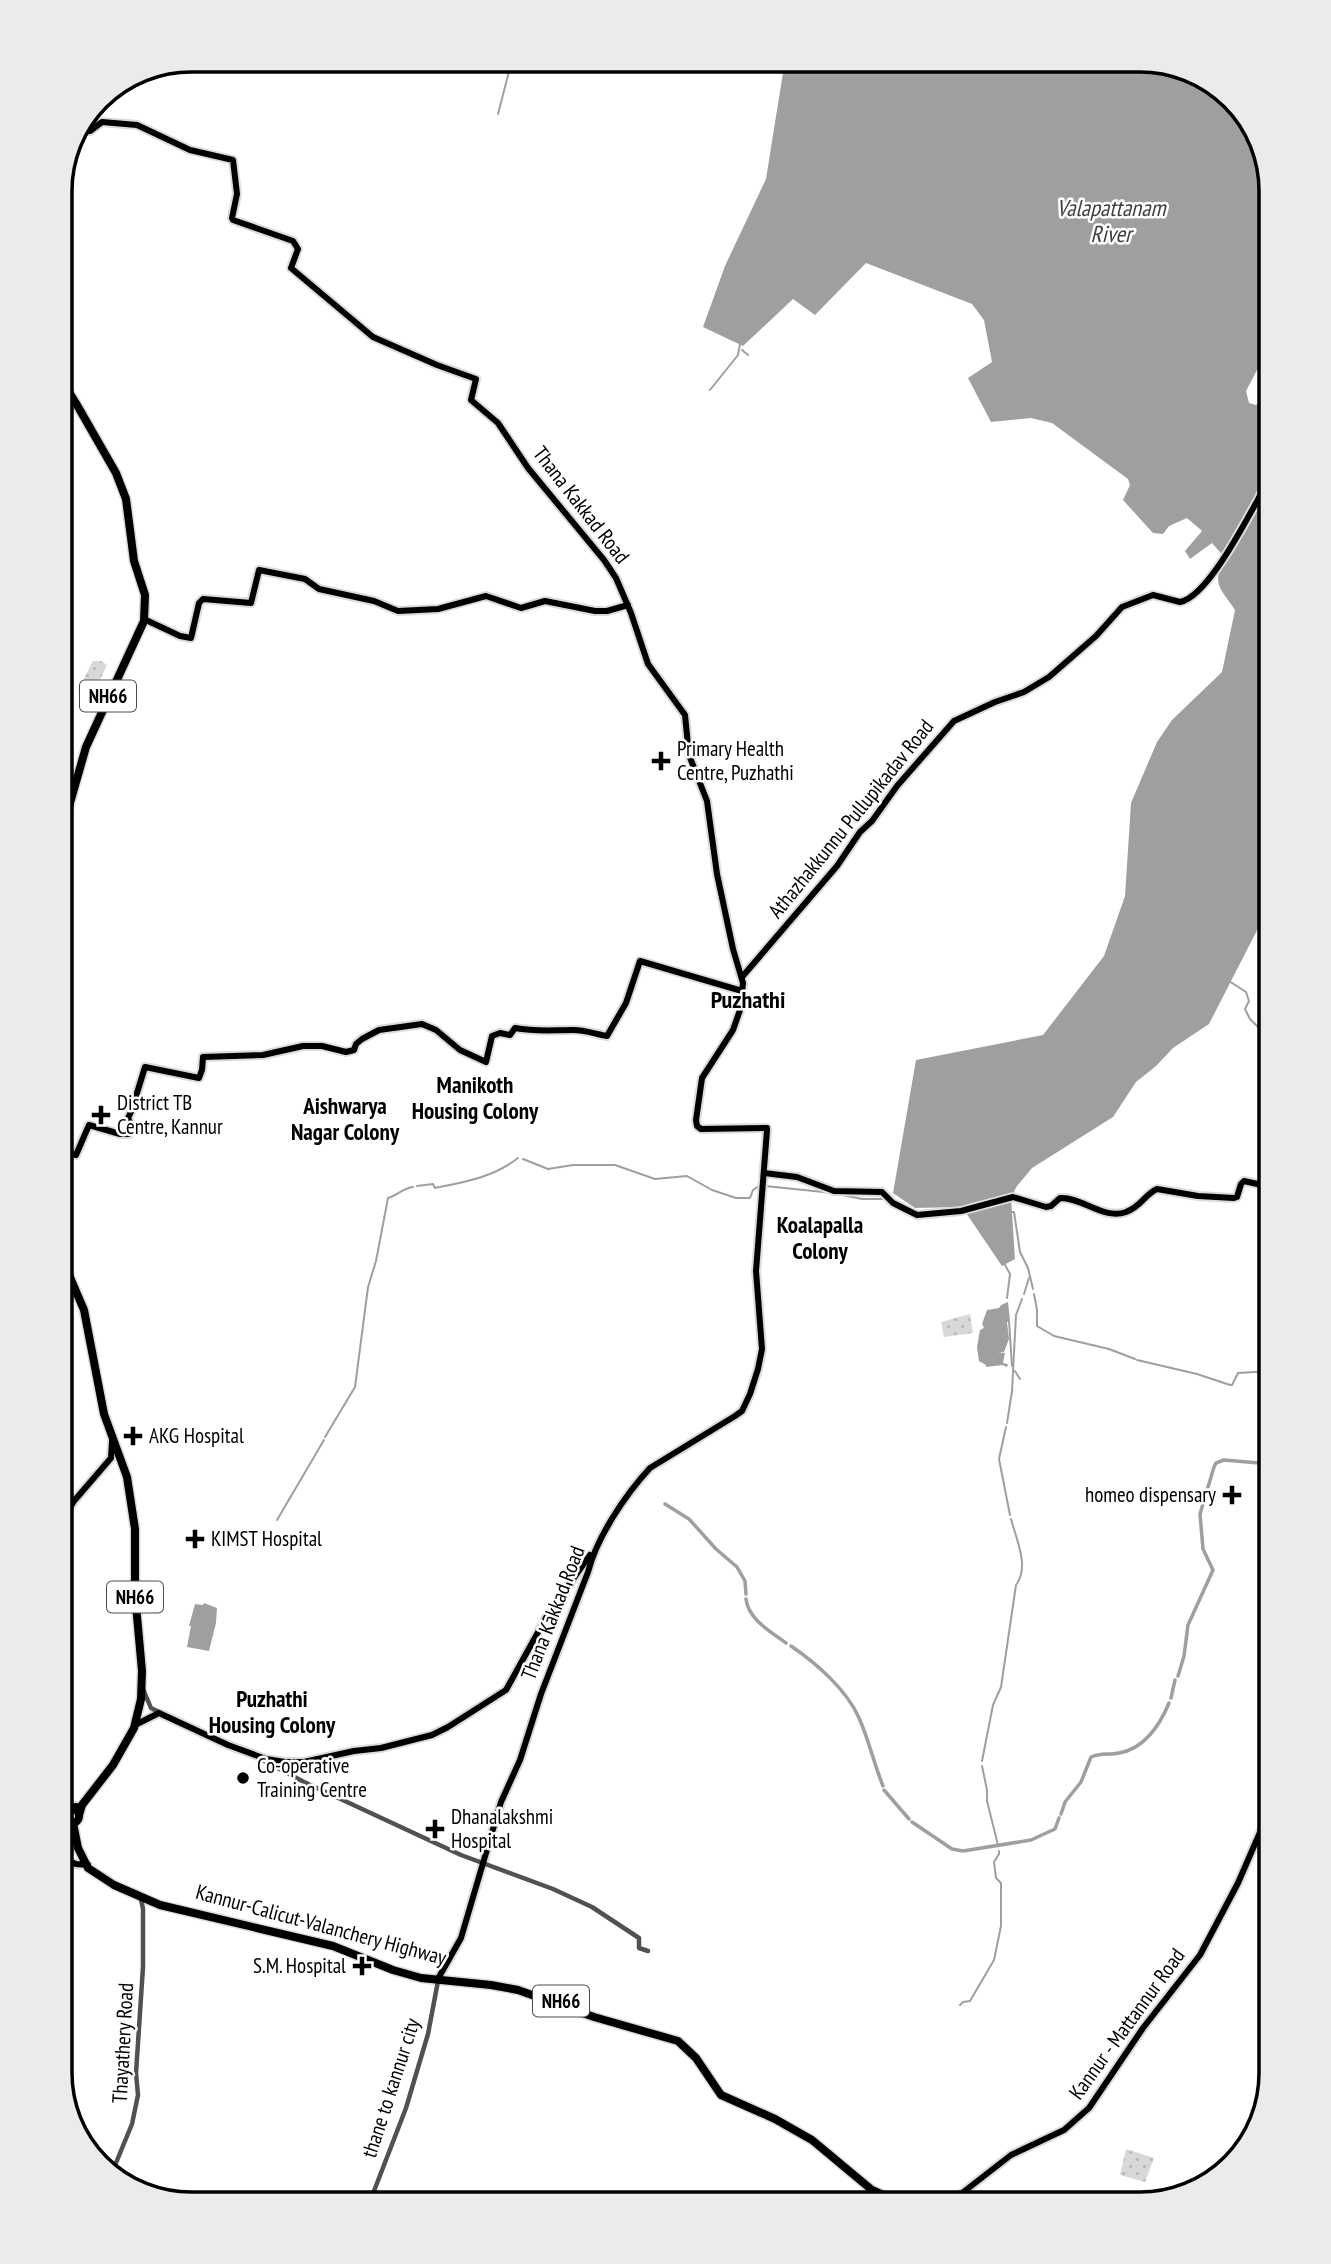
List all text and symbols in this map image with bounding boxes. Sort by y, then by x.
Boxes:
water label: Valapattanam River [1057,193,1167,248]
street label: Thana Kakkad Road [527,441,636,569]
road number: NH66 [80,680,136,712]
street label: Athazhakkunnu Pullupikadav Road [762,714,939,924]
place label: Primary Health Centre, Puzhathi [677,735,794,786]
marker: Primary Health Centre, Puzhathi [651,751,671,771]
district label: Puzhathi [711,984,785,1015]
district label: Manikoth Housing Colony [412,1070,539,1125]
place label: District TB Centre, Kannur [117,1089,223,1140]
district label: Aishwarya Nagar Colony [291,1091,400,1146]
marker: District TB Centre, Kannur [91,1105,111,1125]
district label: Koalapalla Colony [777,1210,863,1265]
place label: AKG Hospital [149,1422,244,1449]
marker: AKG Hospital [123,1426,143,1446]
place label: homeo dispensary [1085,1481,1216,1508]
marker: homeo dispensary [1222,1485,1242,1505]
place label: KIMST Hospital [211,1525,322,1552]
marker: KIMST Hospital [185,1529,205,1549]
street label: Thana Kakkad Road [515,1542,590,1684]
road number: NH66 [107,1582,163,1612]
district label: Puzhathi Housing Colony [209,1684,336,1739]
place label: Co-operative Training Centre [257,1752,367,1803]
marker: Co-operative Training Centre [235,1770,251,1786]
place label: Dhanalakshmi Hospital [451,1803,553,1854]
marker: Dhanalakshmi Hospital [425,1819,445,1839]
street label: Kannur-Calicut-Valanchery Highway [193,1878,449,1971]
street label: Kannur - Mattannur Road [1063,1943,1191,2105]
place label: S.M. Hospital [253,1952,346,1979]
marker: S.M. Hospital [352,1956,372,1976]
street label: Thayathery Road [106,1982,139,2104]
road number: NH66 [533,1985,589,2016]
street label: thane to kannur city [355,2015,426,2161]

